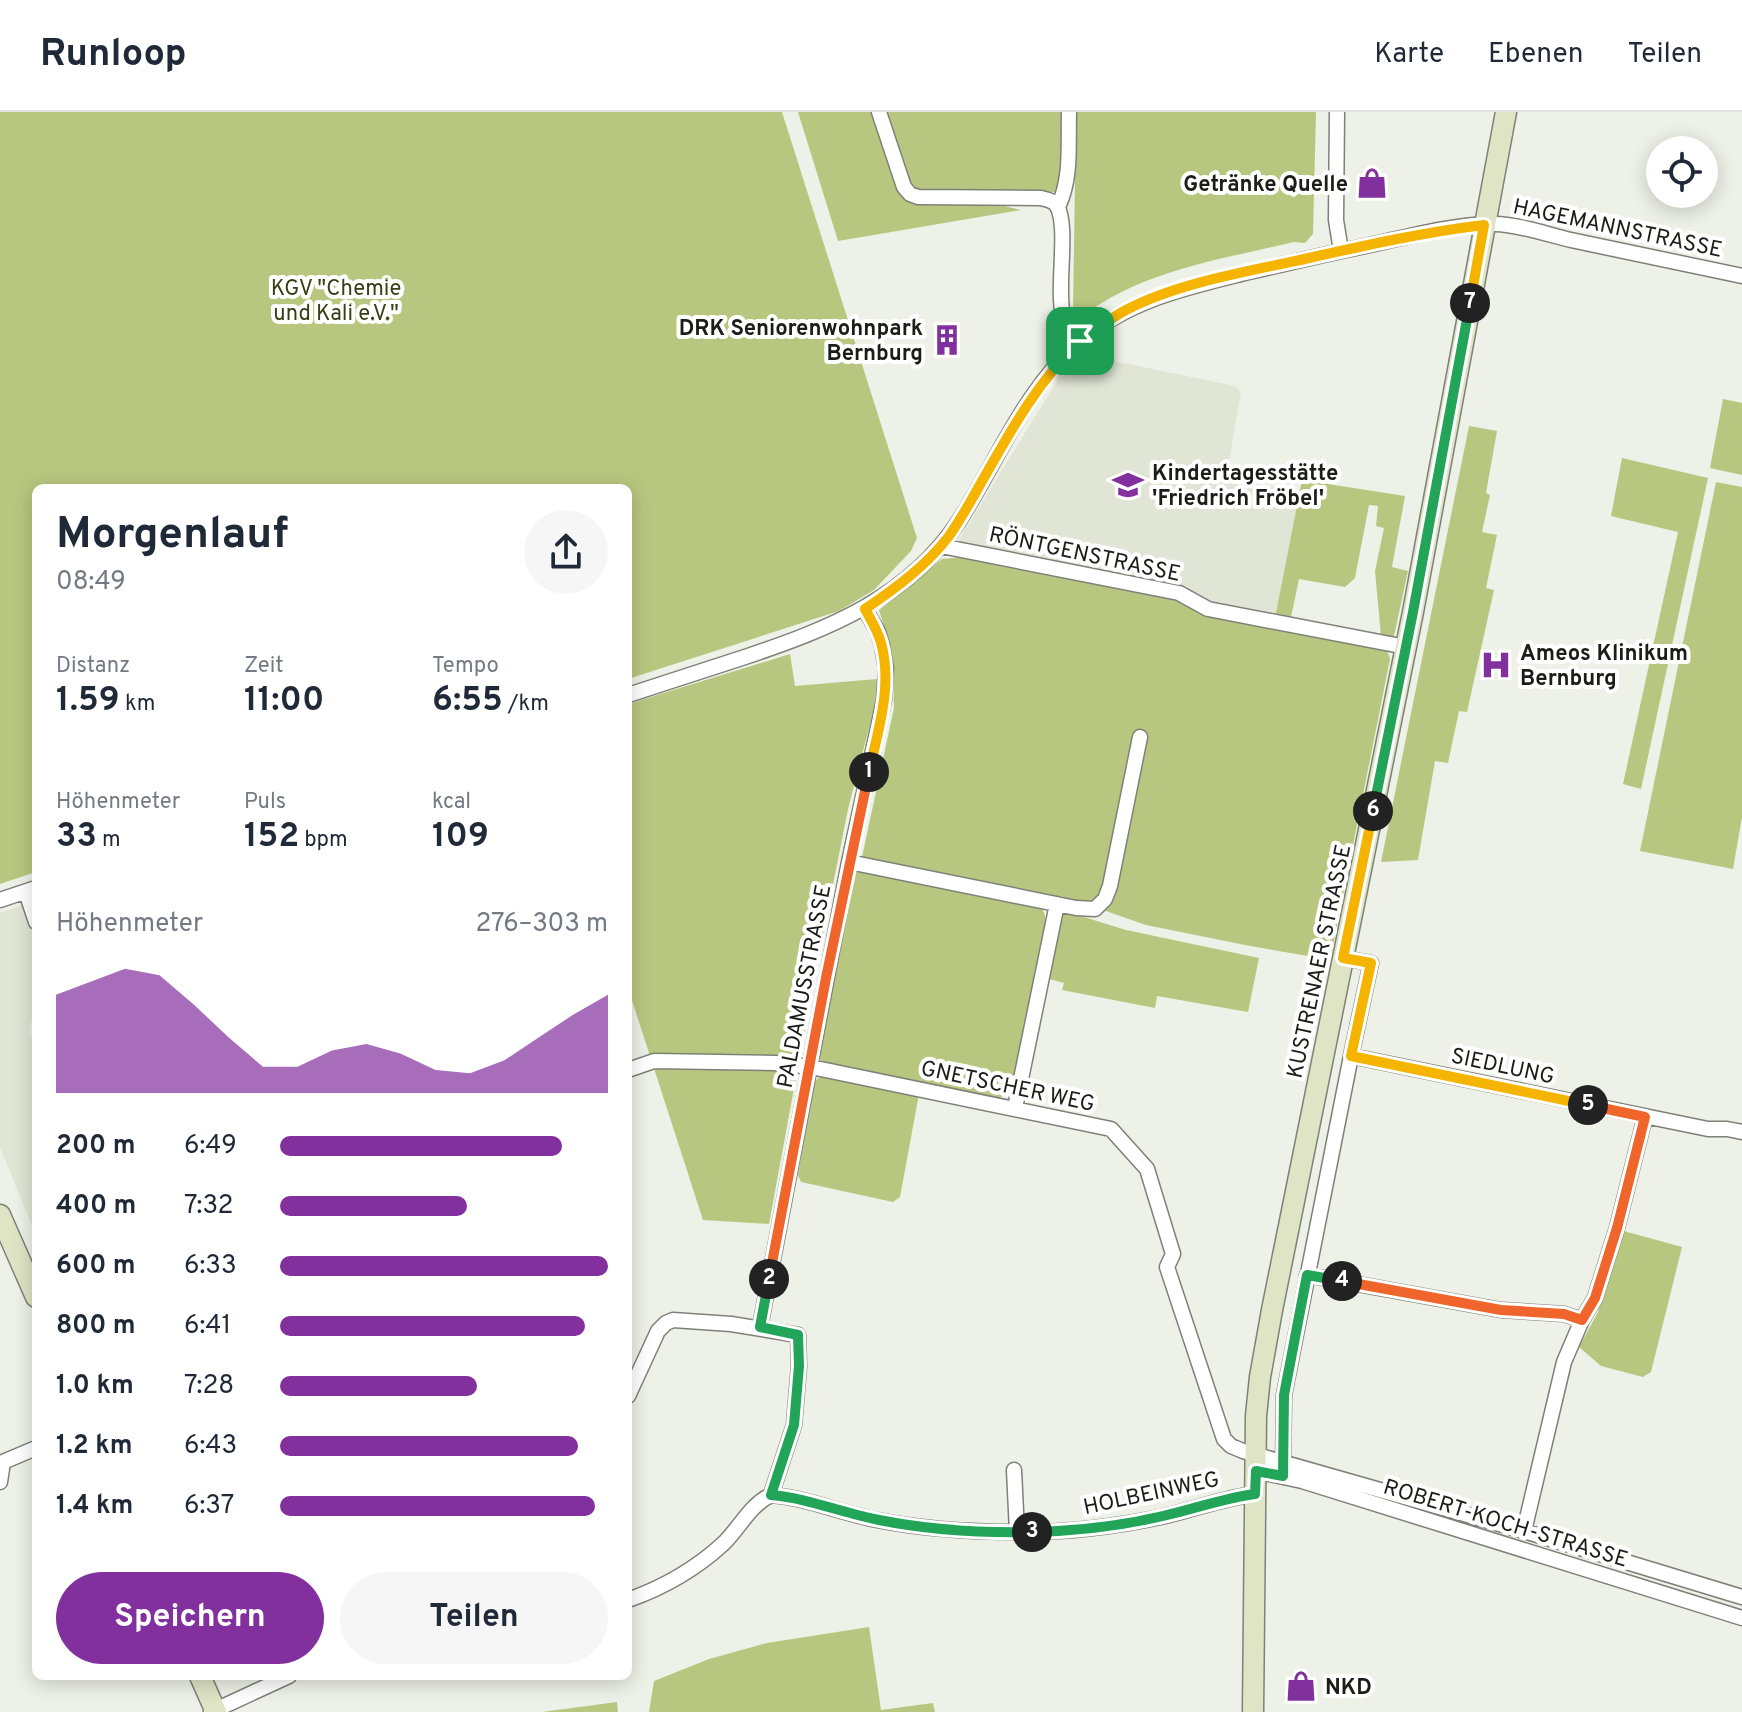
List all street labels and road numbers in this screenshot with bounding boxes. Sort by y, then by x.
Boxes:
street label: HAGEMANNSTRASSE [1510,194,1725,265]
street label: RÖNTGENSTRASSE [986,520,1183,589]
street label: KUSTRENAER STRASSE [1282,842,1358,1081]
street label: PALDAMUSSTRASSE [772,883,838,1090]
street label: SIEDLUNG [1448,1043,1557,1092]
street label: GNETSCHER WEG [918,1056,1097,1119]
street label: HOLBEINWEG [1081,1467,1222,1522]
street label: ROBERT-KOCH-STRASSE [1380,1474,1631,1575]

